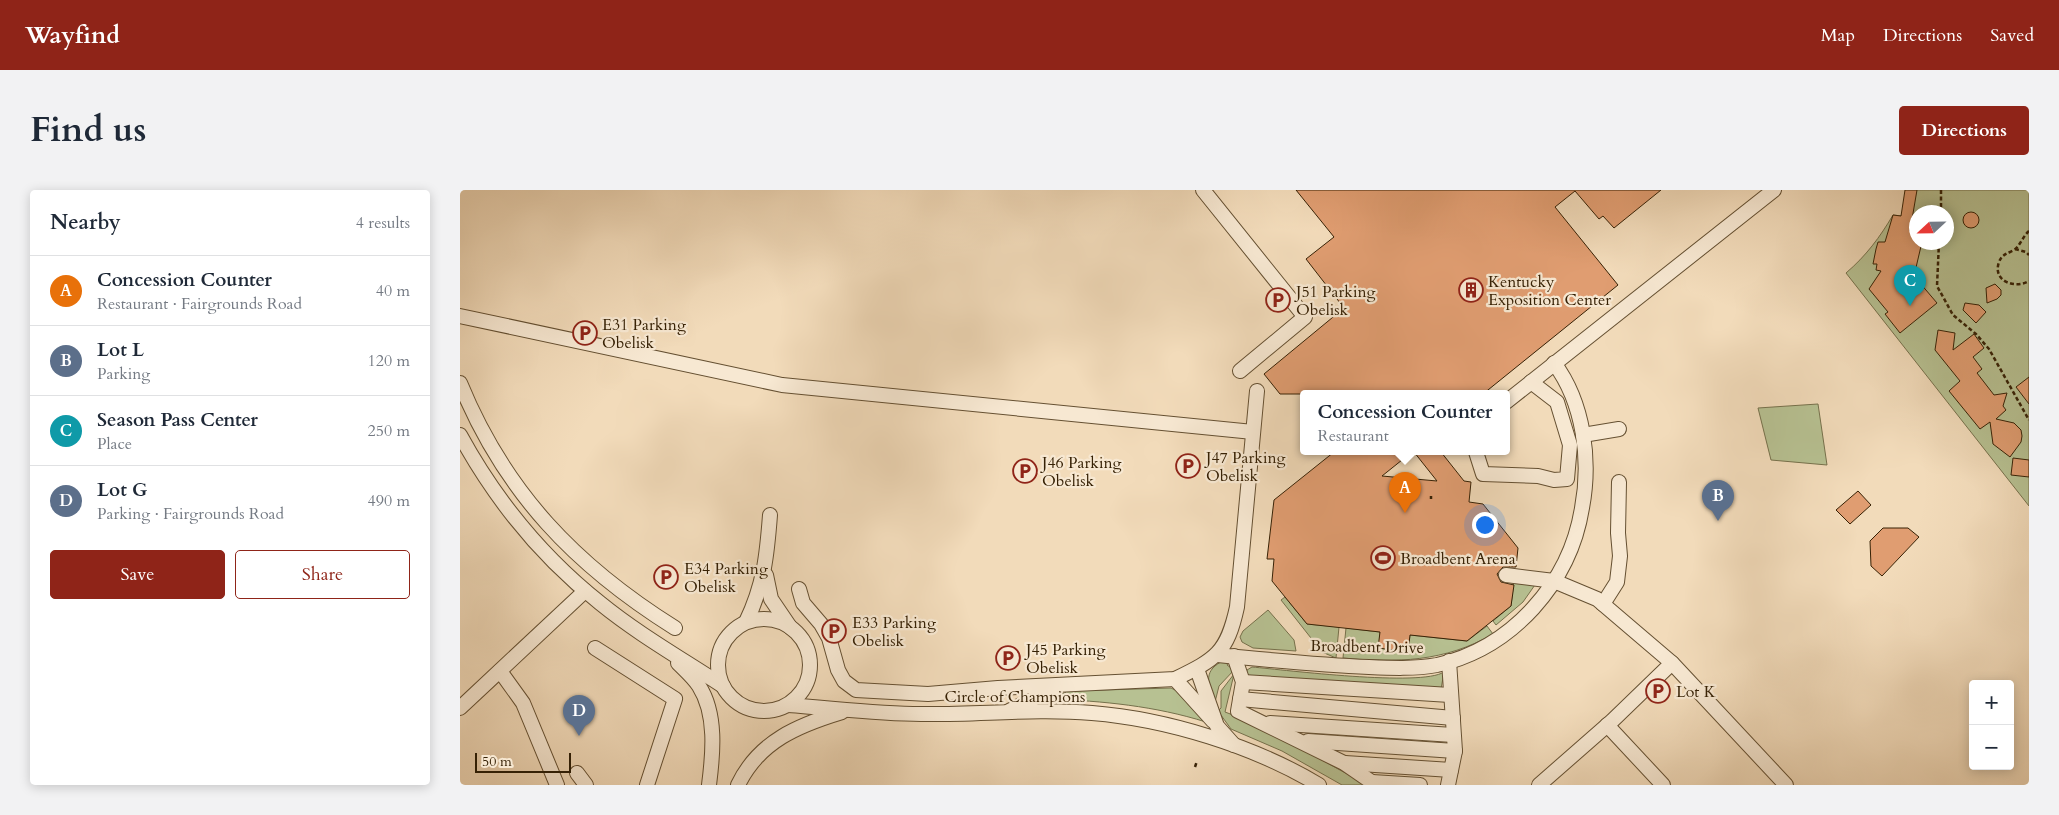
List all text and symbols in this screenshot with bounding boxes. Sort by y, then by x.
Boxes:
text: Wayfind [25,19,120,52]
text: Map [1821,23,1855,48]
text: Directions [1883,23,1962,48]
text: Saved [1990,23,2034,48]
text: Find us [30,106,146,154]
button: Directions [1899,106,2029,155]
north arrow [1909,205,1954,250]
text: Nearby [50,208,121,237]
text: 4 results [356,212,410,234]
pin: C [1894,265,1926,306]
text: Concession Counter [97,267,272,293]
place label: Kentucky Exposition Center [1488,271,1611,311]
building icon: Kentucky Exposition Center [1458,277,1484,303]
text: A [60,280,72,302]
text: 40 m [376,280,410,302]
place label: J51 Parking Obelisk [1294,281,1375,321]
parking icon: J51 Parking Obelisk [1265,287,1291,313]
text: Restaurant · Fairgrounds Road [97,293,302,315]
place label: E31 Parking Obelisk [602,314,686,354]
parking icon: E31 Parking Obelisk [572,320,598,346]
text: Lot L [97,337,144,363]
text: B [60,350,72,372]
text: 120 m [368,350,410,372]
text: Parking [97,363,150,385]
popup [1300,390,1510,455]
text: Concession Counter [1318,399,1492,425]
text: Season Pass Center [97,407,258,433]
text: C [60,420,72,442]
text: 250 m [368,420,410,442]
text: Restaurant [1318,425,1389,447]
text: Place [97,433,132,455]
place label: J47 Parking Obelisk [1204,447,1285,487]
place label: J46 Parking Obelisk [1040,452,1121,492]
parking icon: J47 Parking Obelisk [1175,453,1201,479]
parking icon: J46 Parking Obelisk [1012,458,1038,484]
pin: A [1389,472,1421,513]
text: Lot G [97,477,147,503]
pin: B [1702,480,1734,521]
text: D [59,490,73,512]
text: 490 m [368,490,410,512]
text: Parking · Fairgrounds Road [97,503,284,525]
your location [1472,512,1498,538]
sports icon: Broadbent Arena [1370,545,1396,571]
place label: Broadbent Arena [1400,548,1516,570]
button: Save [50,550,225,599]
button: Share [235,550,410,599]
place label: E34 Parking Obelisk [684,558,768,598]
parking icon: E34 Parking Obelisk [653,564,679,590]
place label: E33 Parking Obelisk [852,612,936,652]
parking icon: E33 Parking Obelisk [821,618,847,644]
street label: Broadbent Drive [1310,635,1424,659]
place label: J45 Parking Obelisk [1024,639,1105,679]
parking icon: J45 Parking Obelisk [995,645,1021,671]
parking icon: Lot K [1645,678,1671,704]
map controls [1969,680,2014,770]
button: + [1969,680,2014,725]
place label: Lot K [1676,681,1716,703]
street label: Circle of Champions [945,686,1085,708]
pin: D [563,695,595,736]
button: − [1969,725,2014,770]
scale bar [475,750,571,773]
text: 50 m [482,752,512,771]

